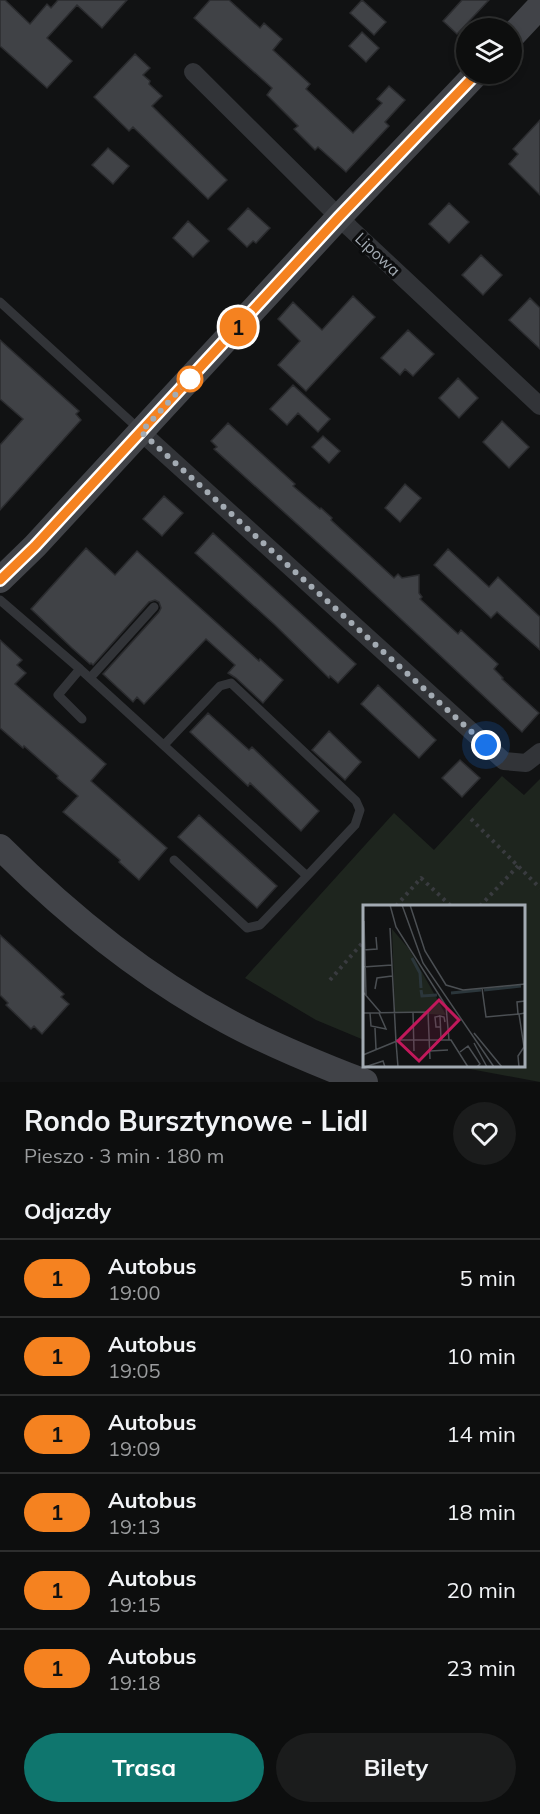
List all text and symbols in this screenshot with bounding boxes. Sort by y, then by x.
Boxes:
map controls [456,18,522,84]
button: layers [456,18,522,84]
street label: Lipowa [351,228,405,280]
line badge: 1 [218,308,258,346]
text: 1 [232,314,244,340]
unlabelled marker [177,366,203,392]
your location [471,730,501,760]
inset map [363,905,525,1067]
button: heart [453,1102,516,1165]
text: Rondo Bursztynowe - Lidl [24,1103,368,1138]
text: Pieszo · 3 min · 180 m [24,1143,224,1168]
text: Odjazdy [24,1197,111,1225]
text: Autobus [108,1252,197,1280]
text: 5 min [460,1264,516,1292]
text: 1 [51,1265,63,1291]
text: 19:00 [108,1280,161,1305]
text: Autobus [108,1330,197,1358]
text: 10 min [446,1342,516,1370]
text: 1 [51,1343,63,1369]
text: 19:05 [108,1358,161,1383]
text: Autobus [108,1408,197,1436]
text: 14 min [446,1420,516,1448]
text: 1 [51,1421,63,1447]
text: 19:09 [108,1436,161,1461]
text: Autobus [108,1486,197,1514]
text: 18 min [446,1498,516,1526]
text: 1 [51,1499,63,1525]
text: 19:13 [108,1514,161,1539]
text: Autobus [108,1564,197,1592]
text: 20 min [446,1576,516,1604]
text: 1 [51,1577,63,1603]
text: 19:15 [108,1592,161,1617]
text: Autobus [108,1642,197,1670]
text: 23 min [446,1654,516,1682]
text: 1 [51,1655,63,1681]
text: 19:18 [108,1670,161,1695]
button: Trasa [24,1733,264,1802]
button: Bilety [276,1733,516,1802]

